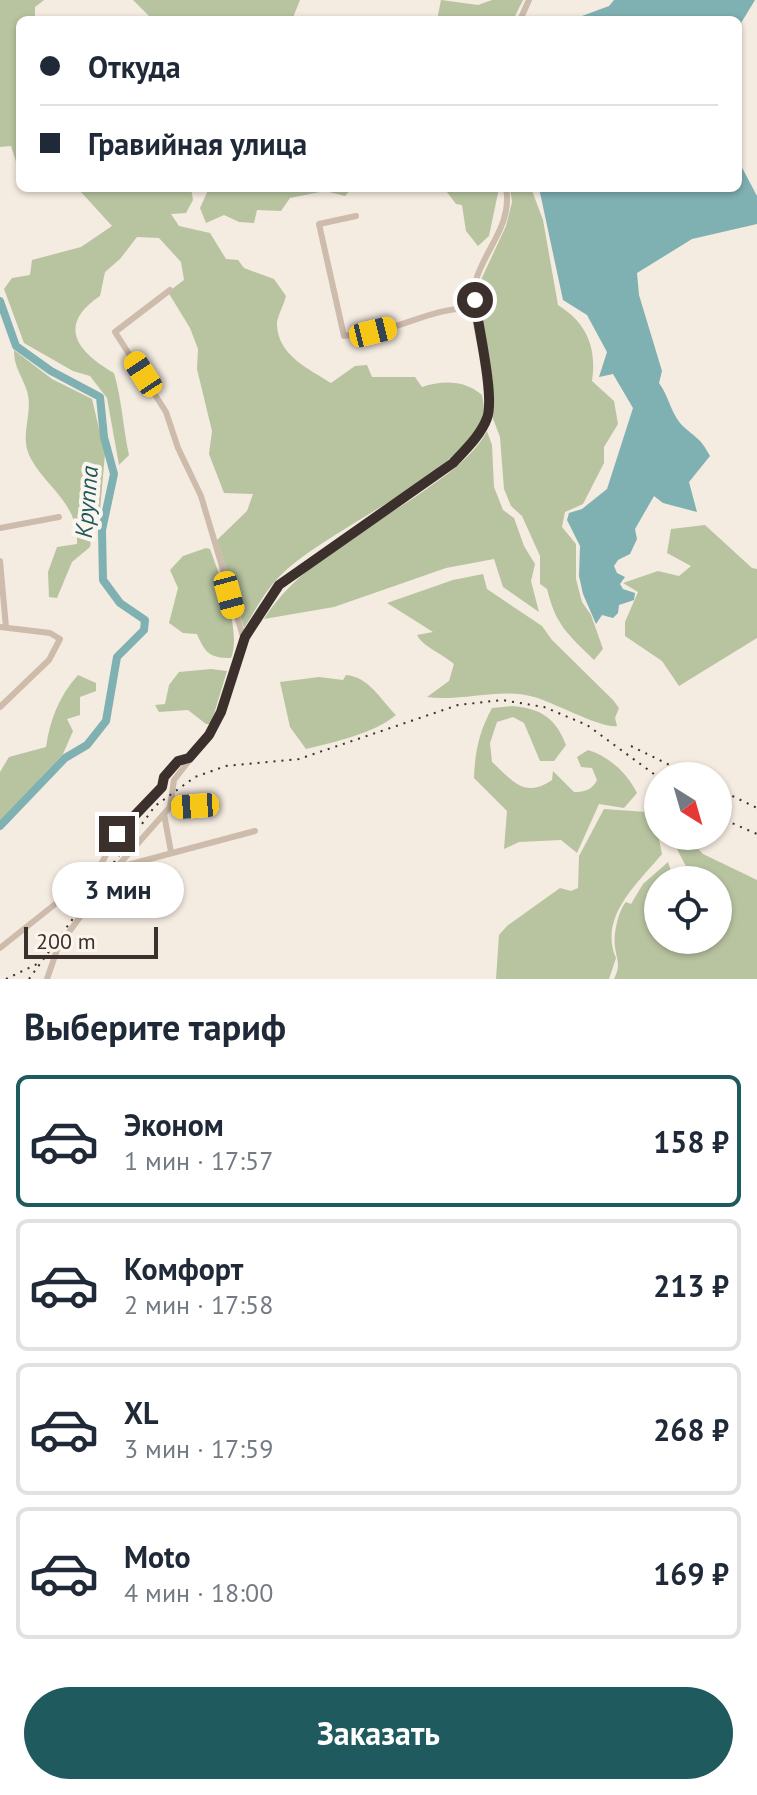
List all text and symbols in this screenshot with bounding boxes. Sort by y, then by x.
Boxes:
text: Откуда [88,47,181,86]
text: Гравийная улица [88,124,307,163]
route start [457,282,493,318]
car [347,315,399,349]
car [120,347,166,401]
water label: Круппа [68,464,105,539]
car [211,569,247,621]
north arrow [644,762,732,850]
map controls [644,762,732,954]
car [170,792,220,820]
route end [99,816,135,852]
callout: 3 мин [51,862,183,918]
button: locate [644,866,732,954]
text: 3 мин [85,873,151,906]
scale bar [24,923,158,959]
text: 200 m [36,927,96,955]
text: Выберите тариф [24,1003,286,1050]
icon: car [28,1105,100,1177]
text: Эконом [124,1105,224,1144]
text: 158 ₽ [653,1122,729,1161]
text: 1 мин · 17:57 [124,1144,273,1177]
icon: car [28,1249,100,1321]
text: Комфорт [124,1249,243,1288]
text: 213 ₽ [653,1266,729,1305]
text: 2 мин · 17:58 [124,1288,273,1321]
icon: car [28,1393,100,1465]
text: XL [124,1393,158,1432]
text: 268 ₽ [653,1410,729,1449]
text: 3 мин · 17:59 [124,1432,273,1465]
icon: car [28,1537,100,1609]
text: Moto [124,1537,191,1576]
text: 169 ₽ [653,1554,729,1593]
text: 4 мин · 18:00 [124,1576,273,1609]
button: Заказать [24,1687,733,1779]

